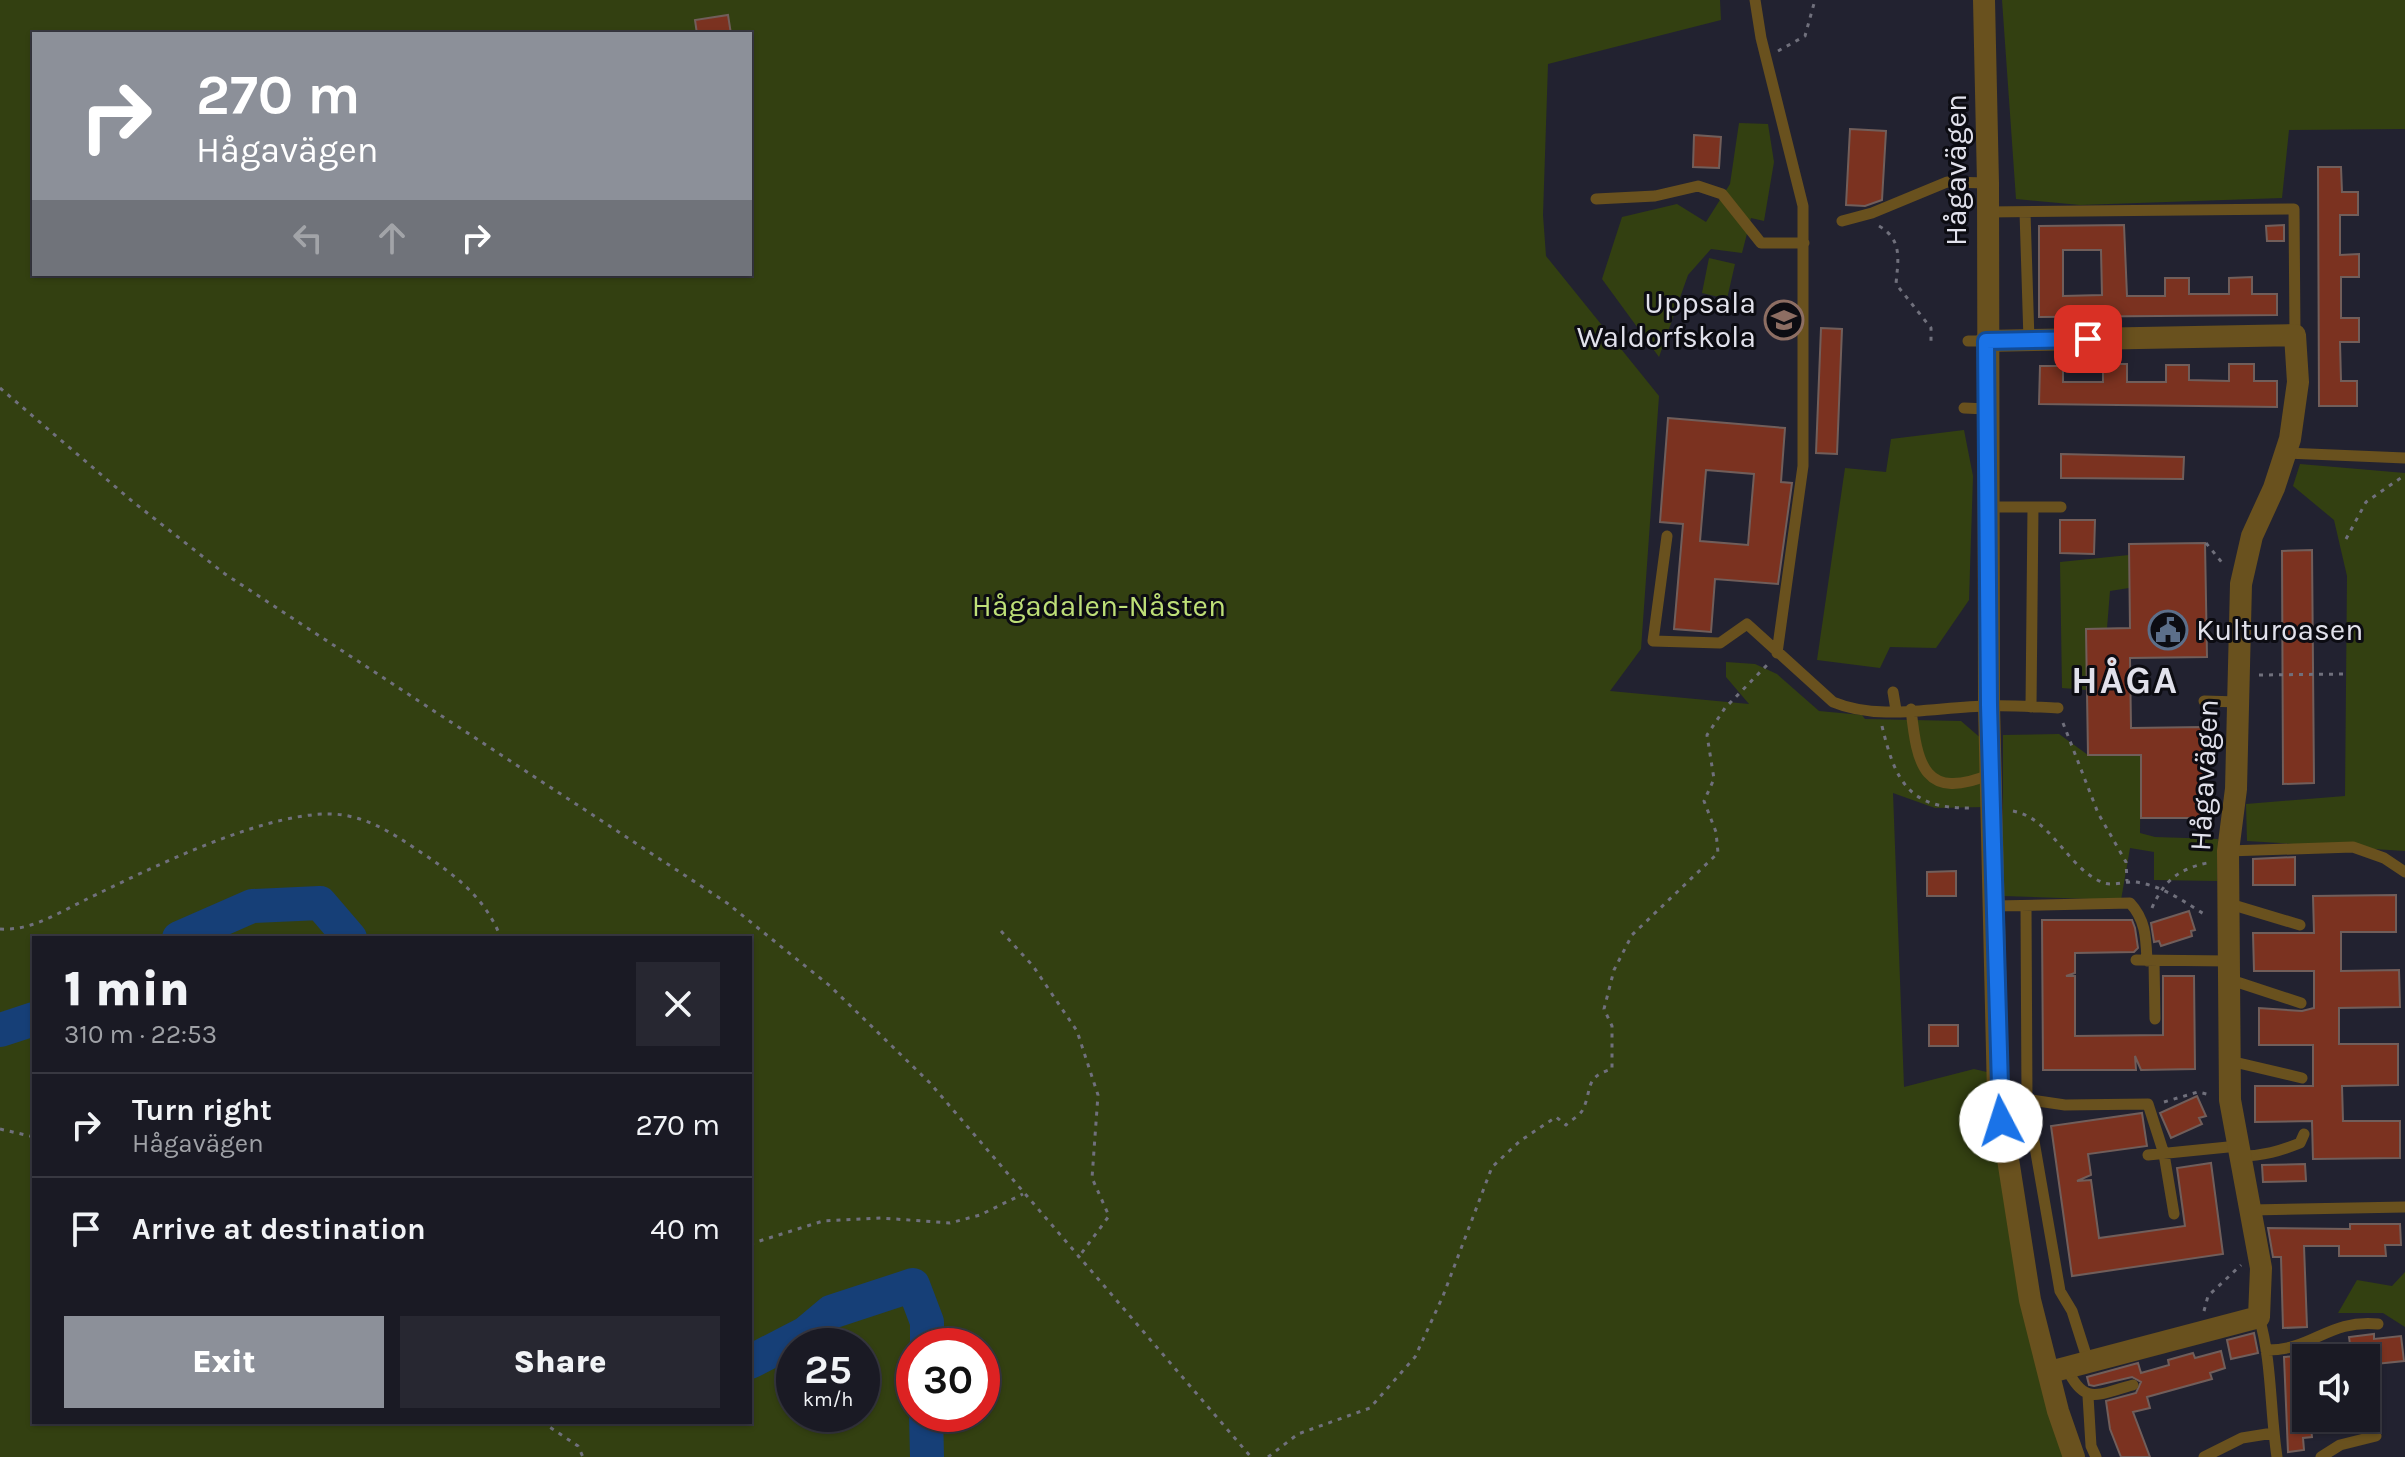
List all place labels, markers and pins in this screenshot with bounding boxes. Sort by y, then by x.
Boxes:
place label: Uppsala Waldorfskola [1577,285,1756,355]
school or university icon: Uppsala Waldorfskola [1763,299,1805,341]
pin [2054,305,2122,373]
public building icon: Kulturoasen [2147,609,2189,651]
place label: Kulturoasen [2196,612,2363,648]

